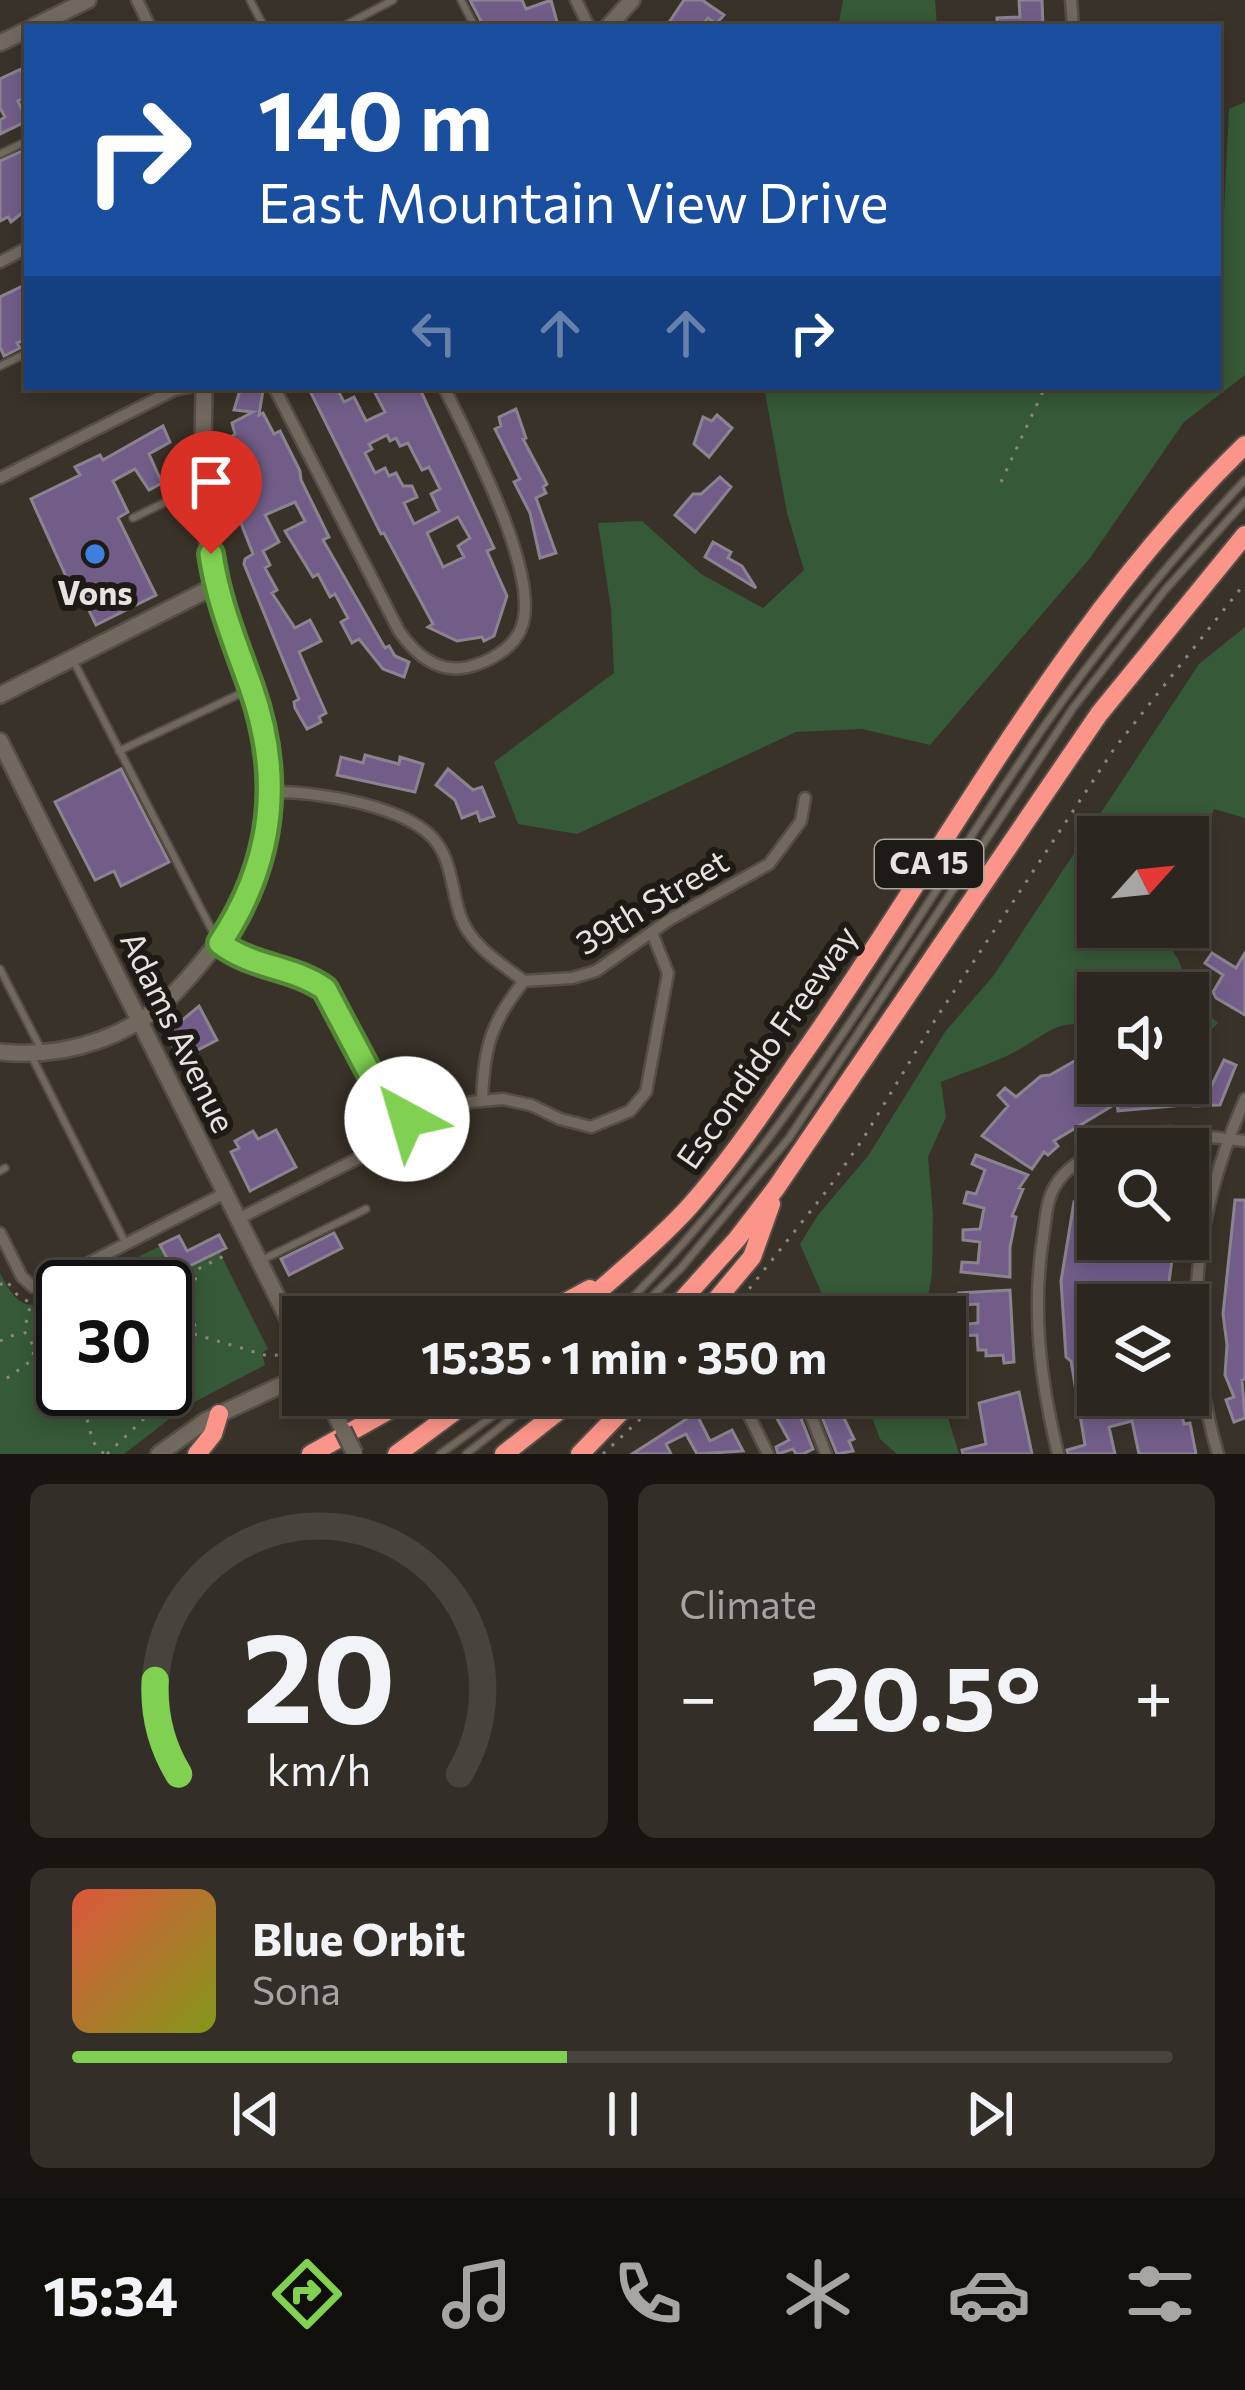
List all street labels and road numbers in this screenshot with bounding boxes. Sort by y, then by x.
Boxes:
street label: 39th Street [567,839,735,962]
road number: CA 15 [875,840,983,888]
street label: Escondido Freeway [667,917,865,1176]
street label: Adams Avenue [113,924,246,1139]

